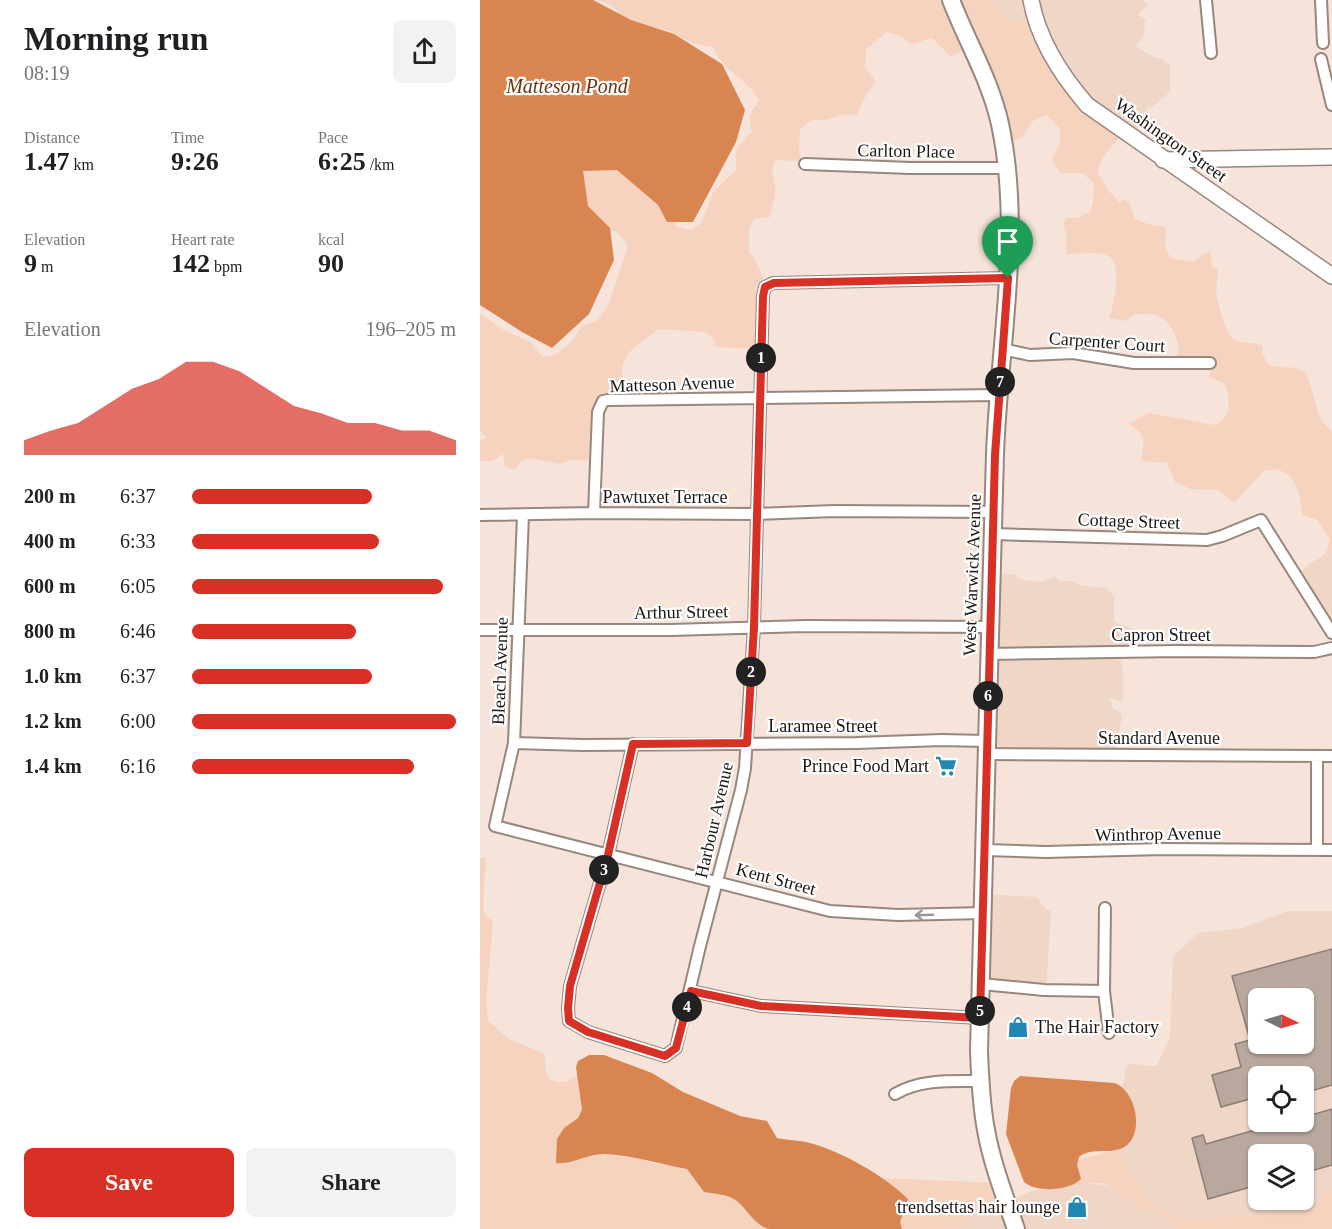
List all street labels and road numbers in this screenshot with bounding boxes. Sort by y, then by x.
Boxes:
street label: Washington Street [1111,94,1231,186]
street label: Carlton Place [857,140,955,162]
street label: Carpenter Court [1048,328,1166,356]
street label: Matteson Avenue [609,372,735,396]
street label: Pawtuxet Terrace [603,487,727,507]
street label: West Warwick Avenue [959,493,985,656]
street label: Cottage Street [1077,509,1181,533]
street label: Arthur Street [634,601,728,623]
street label: Bleach Avenue [488,617,512,725]
street label: Capron Street [1111,625,1211,645]
street label: Laramee Street [768,716,878,736]
street label: Standard Avenue [1098,728,1220,748]
street label: Harbour Avenue [691,760,737,880]
street label: Winthrop Avenue [1095,823,1221,845]
street label: Kent Street [734,859,818,899]

